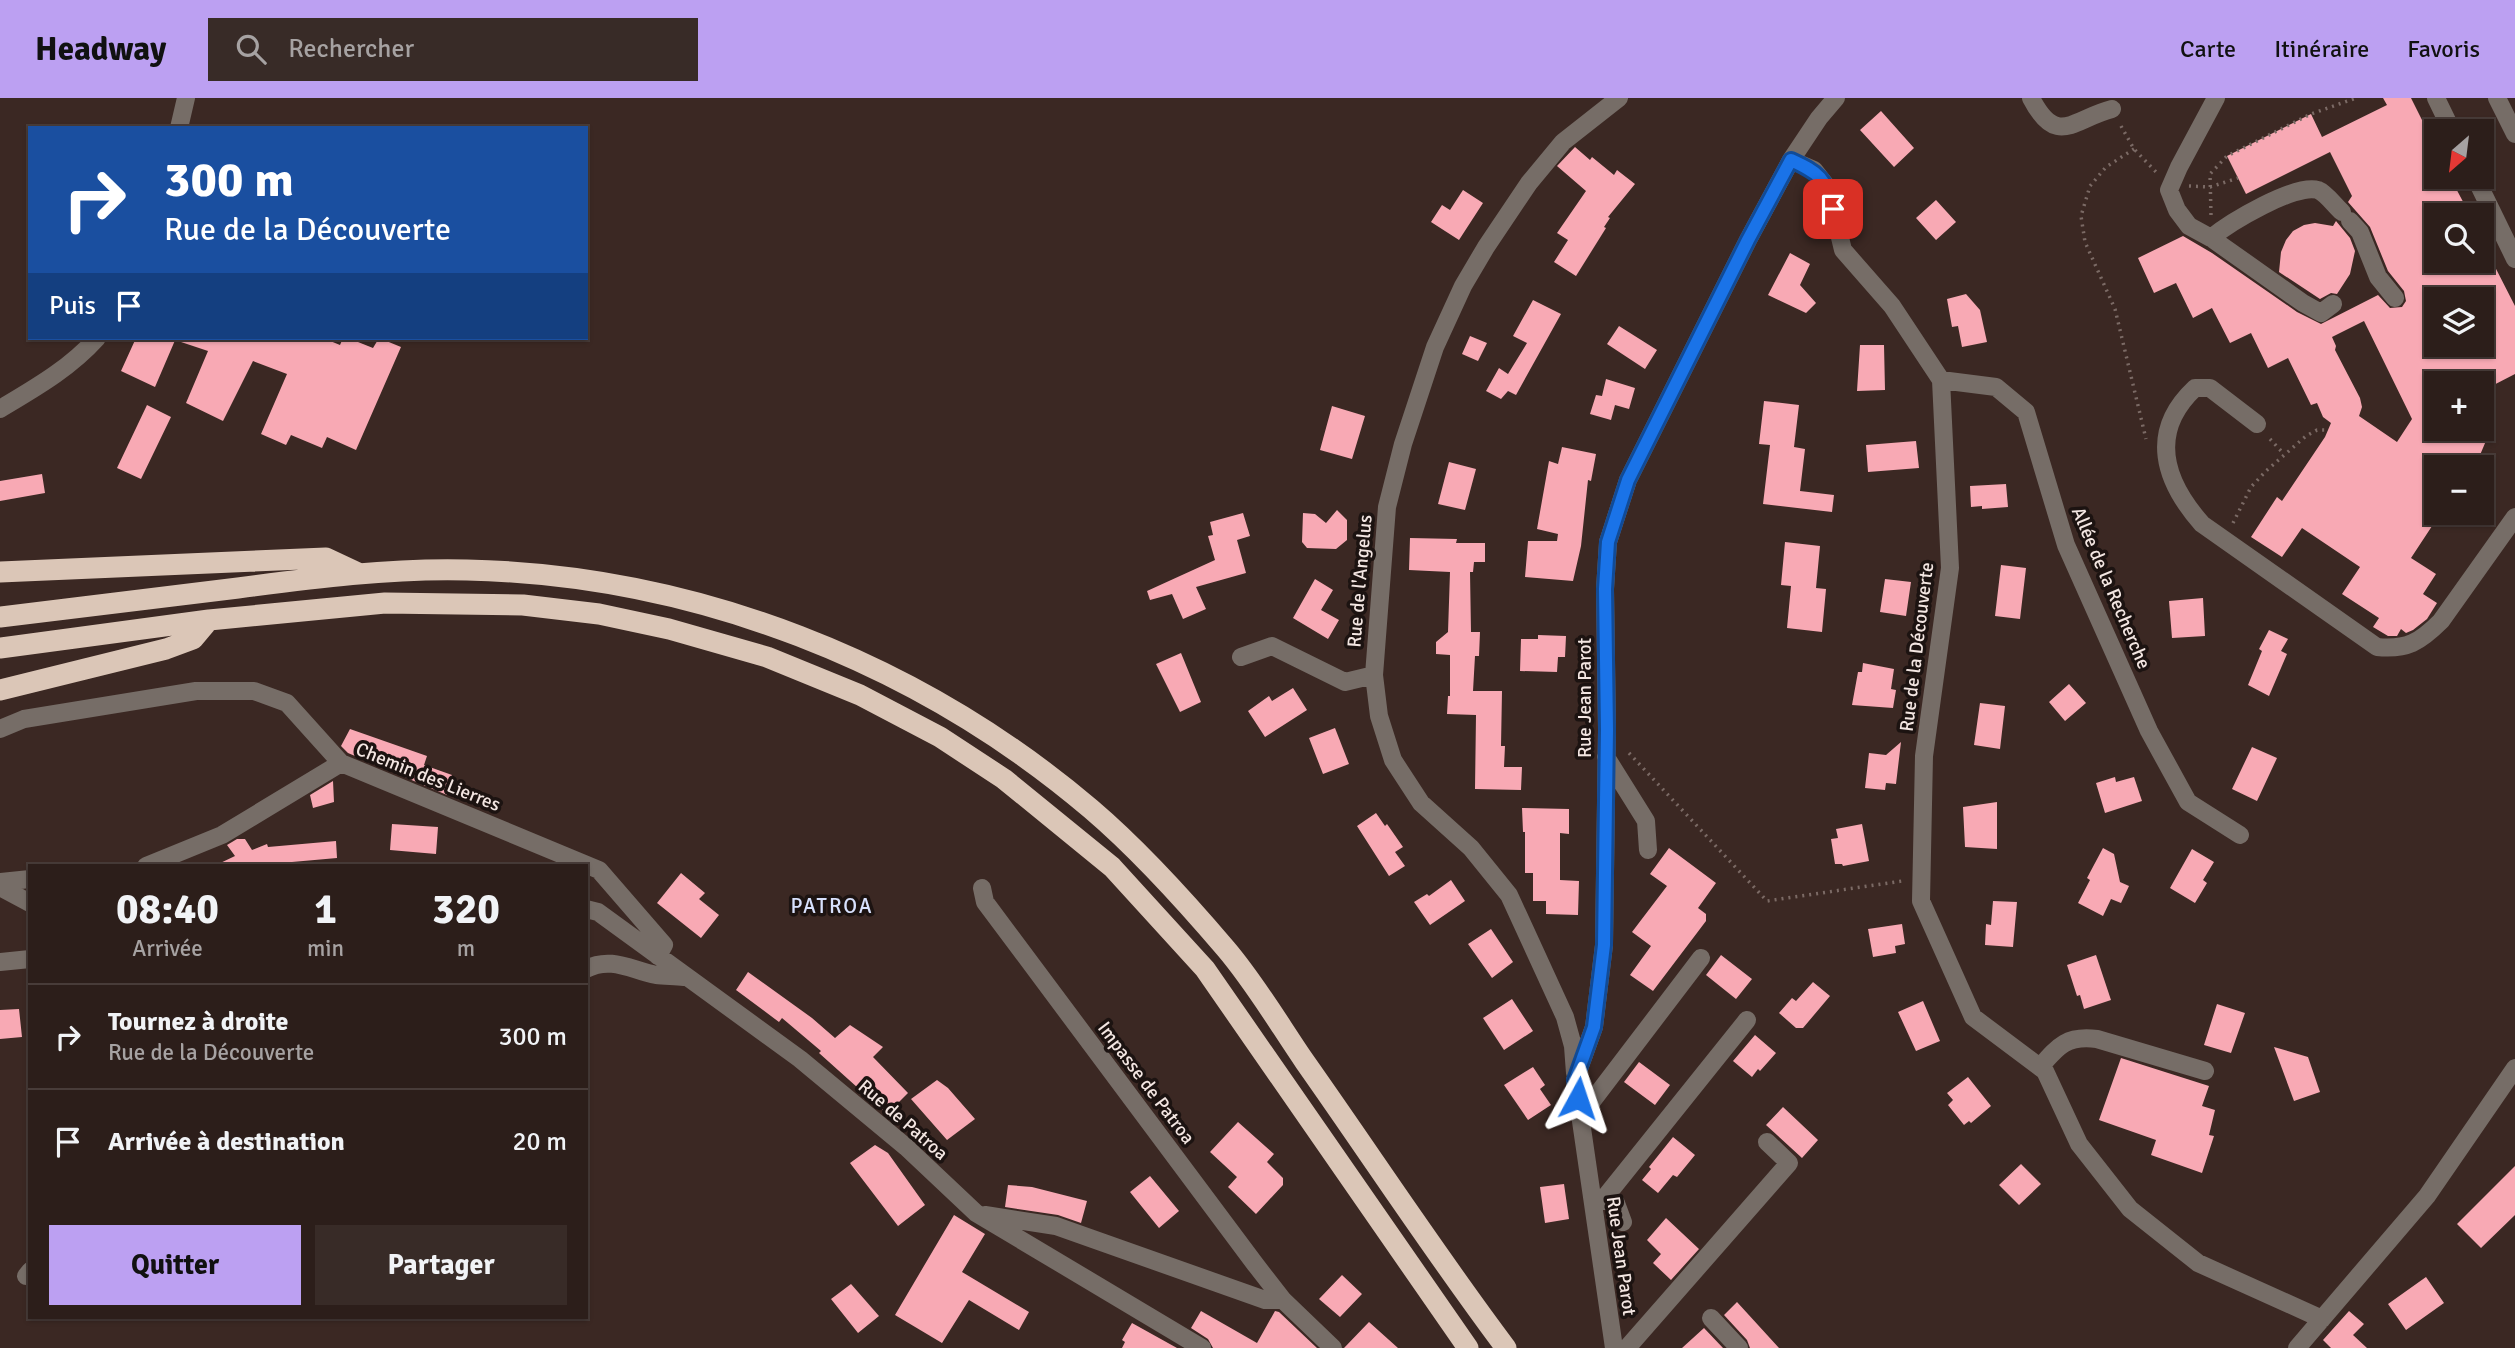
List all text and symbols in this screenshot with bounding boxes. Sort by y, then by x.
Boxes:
search box [208,18,698,81]
text: Headway [35,29,166,70]
icon: search [232,30,270,68]
text: Rechercher [288,33,414,65]
text: Carte [2180,34,2236,64]
text: Itinéraire [2274,34,2369,64]
text: Favoris [2407,34,2480,64]
north arrow [2424,119,2494,189]
map controls [2424,119,2494,525]
text: 300 m [164,150,294,210]
icon: right [49,154,140,245]
pin [1803,179,1863,239]
icon: arrive [1814,190,1852,228]
button: search [2424,203,2494,273]
text: Rue de la Découverte [164,210,451,249]
icon: arrive [110,287,148,325]
button: layers [2424,287,2494,357]
text: Puis [49,290,96,322]
button: + [2424,371,2494,441]
button: − [2424,455,2494,525]
street label: Allée de la Recherche [2066,503,2156,673]
street label: Rue de l'Angelus [1342,514,1378,648]
street label: Rue de la Découverte [1895,561,1939,733]
street label: Rue Jean Parot [1573,638,1597,758]
street label: Chemin des Lierres [352,737,504,817]
text: 08:40 [116,884,219,935]
text: 1 [314,884,337,935]
text: 320 [432,884,500,935]
district label: PATROA [790,893,874,919]
text: Arrivée [132,934,203,963]
text: min [307,934,344,963]
text: m [457,934,475,963]
text: Tournez à droite [108,1006,288,1038]
street label: Impasse de Patroa [1092,1017,1200,1149]
icon: right [49,1018,87,1056]
text: 300 m [498,1021,567,1053]
text: Rue de la Découverte [108,1038,314,1067]
position arrow [1541,1061,1615,1135]
street label: Rue de Patroa [853,1074,953,1166]
icon: arrive [49,1123,87,1161]
text: Arrivée à destination [108,1126,345,1158]
text: 20 m [512,1126,567,1158]
street label: Rue Jean Parot [1601,1195,1641,1318]
button: Quitter [49,1225,301,1305]
button: Partager [315,1225,567,1305]

